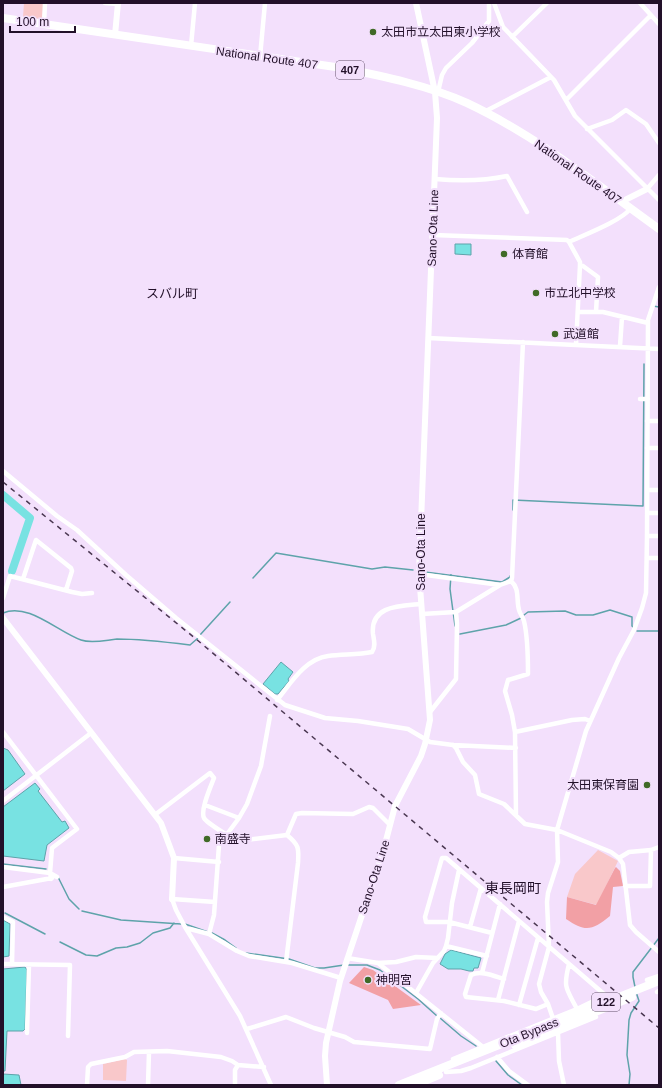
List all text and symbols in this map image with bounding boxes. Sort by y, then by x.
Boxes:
scale bar [10,8,75,34]
text: 100 m [16,15,49,29]
place label: 太田市立太田東小学校 [381,25,501,39]
marker: 太田市立太田東小学校 [368,27,378,37]
street label: National Route 407 [215,44,319,72]
road number: 407 [336,61,364,79]
street label: National Route 407 [532,137,624,207]
street label: Sano-Ota Line [425,189,441,267]
place label: 体育館 [512,247,548,261]
marker: 体育館 [499,249,509,259]
district label: スバル町 [146,286,198,301]
place label: 市立北中学校 [544,286,616,300]
marker: 市立北中学校 [531,288,541,298]
place label: 武道館 [563,327,599,341]
marker: 武道館 [550,329,560,339]
street label: Sano-Ota Line [414,513,428,591]
place label: 太田東保育園 [567,778,639,792]
marker: 太田東保育園 [642,780,652,790]
place label: 南盛寺 [215,832,251,846]
marker: 南盛寺 [202,834,212,844]
street label: Sano-Ota Line [355,838,393,916]
district label: 東長岡町 [485,880,541,896]
place label: 神明宮 [376,973,412,987]
marker: 神明宮 [363,975,373,985]
road number: 122 [592,993,620,1011]
street label: Ota Bypass [498,1015,560,1051]

